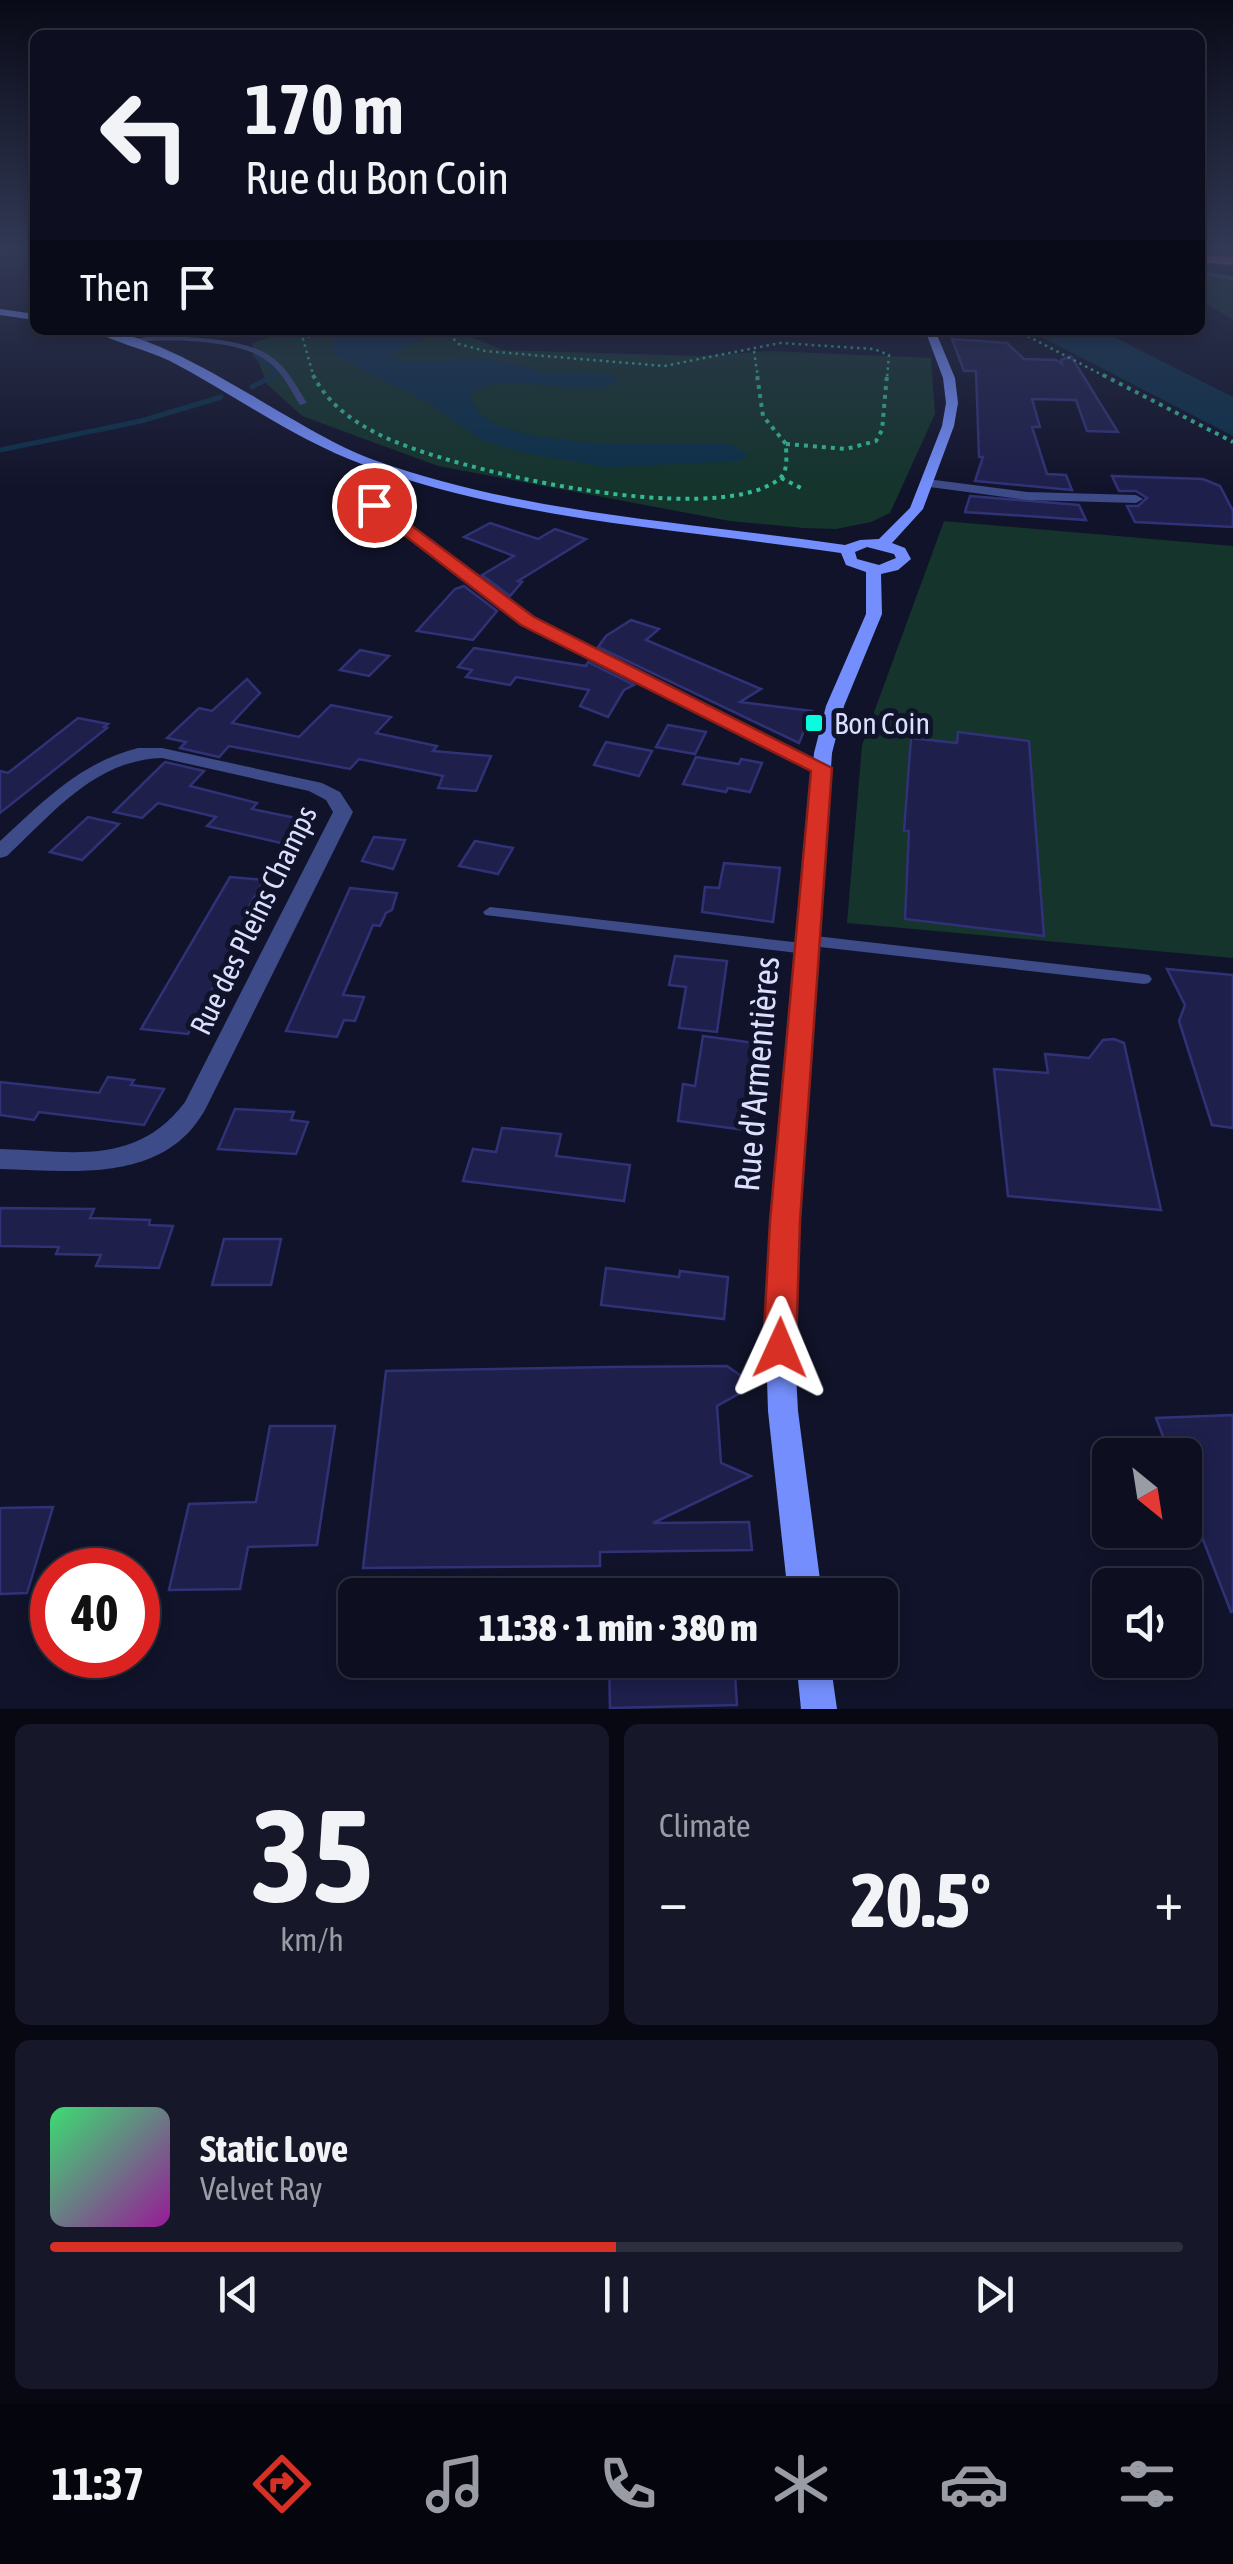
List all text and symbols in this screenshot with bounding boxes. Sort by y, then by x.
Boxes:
text: 170 m [245,69,404,149]
icon: left [80,70,210,200]
text: Rue du Bon Coin [245,152,509,204]
icon: arrive [170,260,225,315]
text: Then [80,266,150,309]
pin [332,463,417,548]
icon: arrive [347,478,402,533]
place label: Bon Coin [834,706,930,740]
marker: Bon Coin [803,712,825,734]
street label: Rue des Pleins Champs [183,800,323,1040]
street label: Rue d'Armentières [726,955,786,1193]
position arrow [728,1296,832,1400]
north arrow [1092,1438,1202,1548]
map controls [1092,1438,1202,1678]
speed limit sign: 40 [30,1548,160,1678]
button: sound [1092,1568,1202,1678]
text: 11:38 · 1 min · 380 m [478,1606,758,1649]
text: 35 [251,1781,373,1930]
text: Climate [659,1807,751,1844]
text: 20.5° [851,1857,991,1943]
text: − [659,1869,688,1932]
text: + [1154,1869,1183,1932]
text: km/h [280,1921,344,1958]
text: Static Love [200,2127,348,2170]
text: Velvet Ray [200,2170,322,2207]
icon: previous [211,2267,266,2322]
icon: pause [589,2267,644,2322]
icon: next [967,2267,1022,2322]
icon: directions [247,2449,317,2519]
icon: music [420,2449,490,2519]
icon: phone [593,2449,663,2519]
icon: climate [766,2449,836,2519]
icon: car [939,2449,1009,2519]
icon: filters [1112,2449,1182,2519]
text: 11:37 [51,2458,144,2510]

